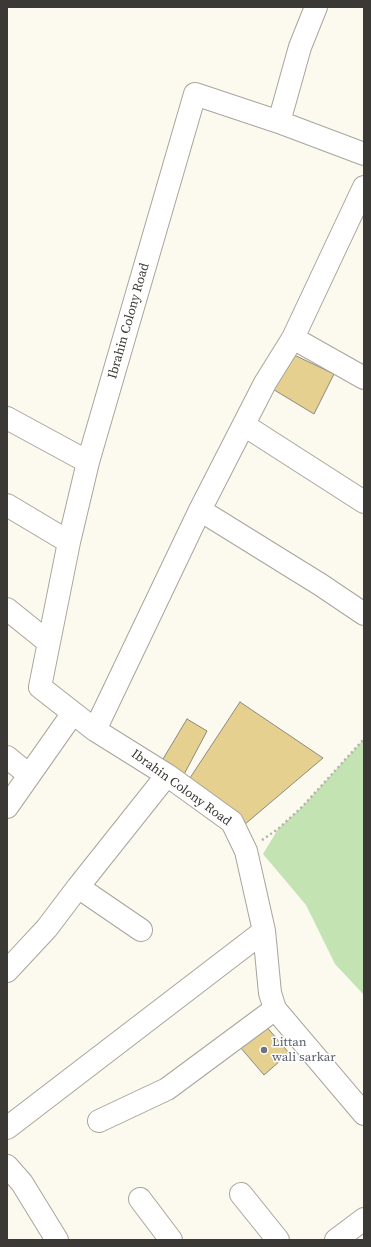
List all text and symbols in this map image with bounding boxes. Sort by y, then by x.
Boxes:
street label: Ibrahin Colony Road [105,261,153,381]
street label: Ibrahin Colony Road [128,746,234,830]
place label: Littan wali sarkar [272,1035,336,1066]
marker: Littan wali sarkar [259,1045,269,1055]

